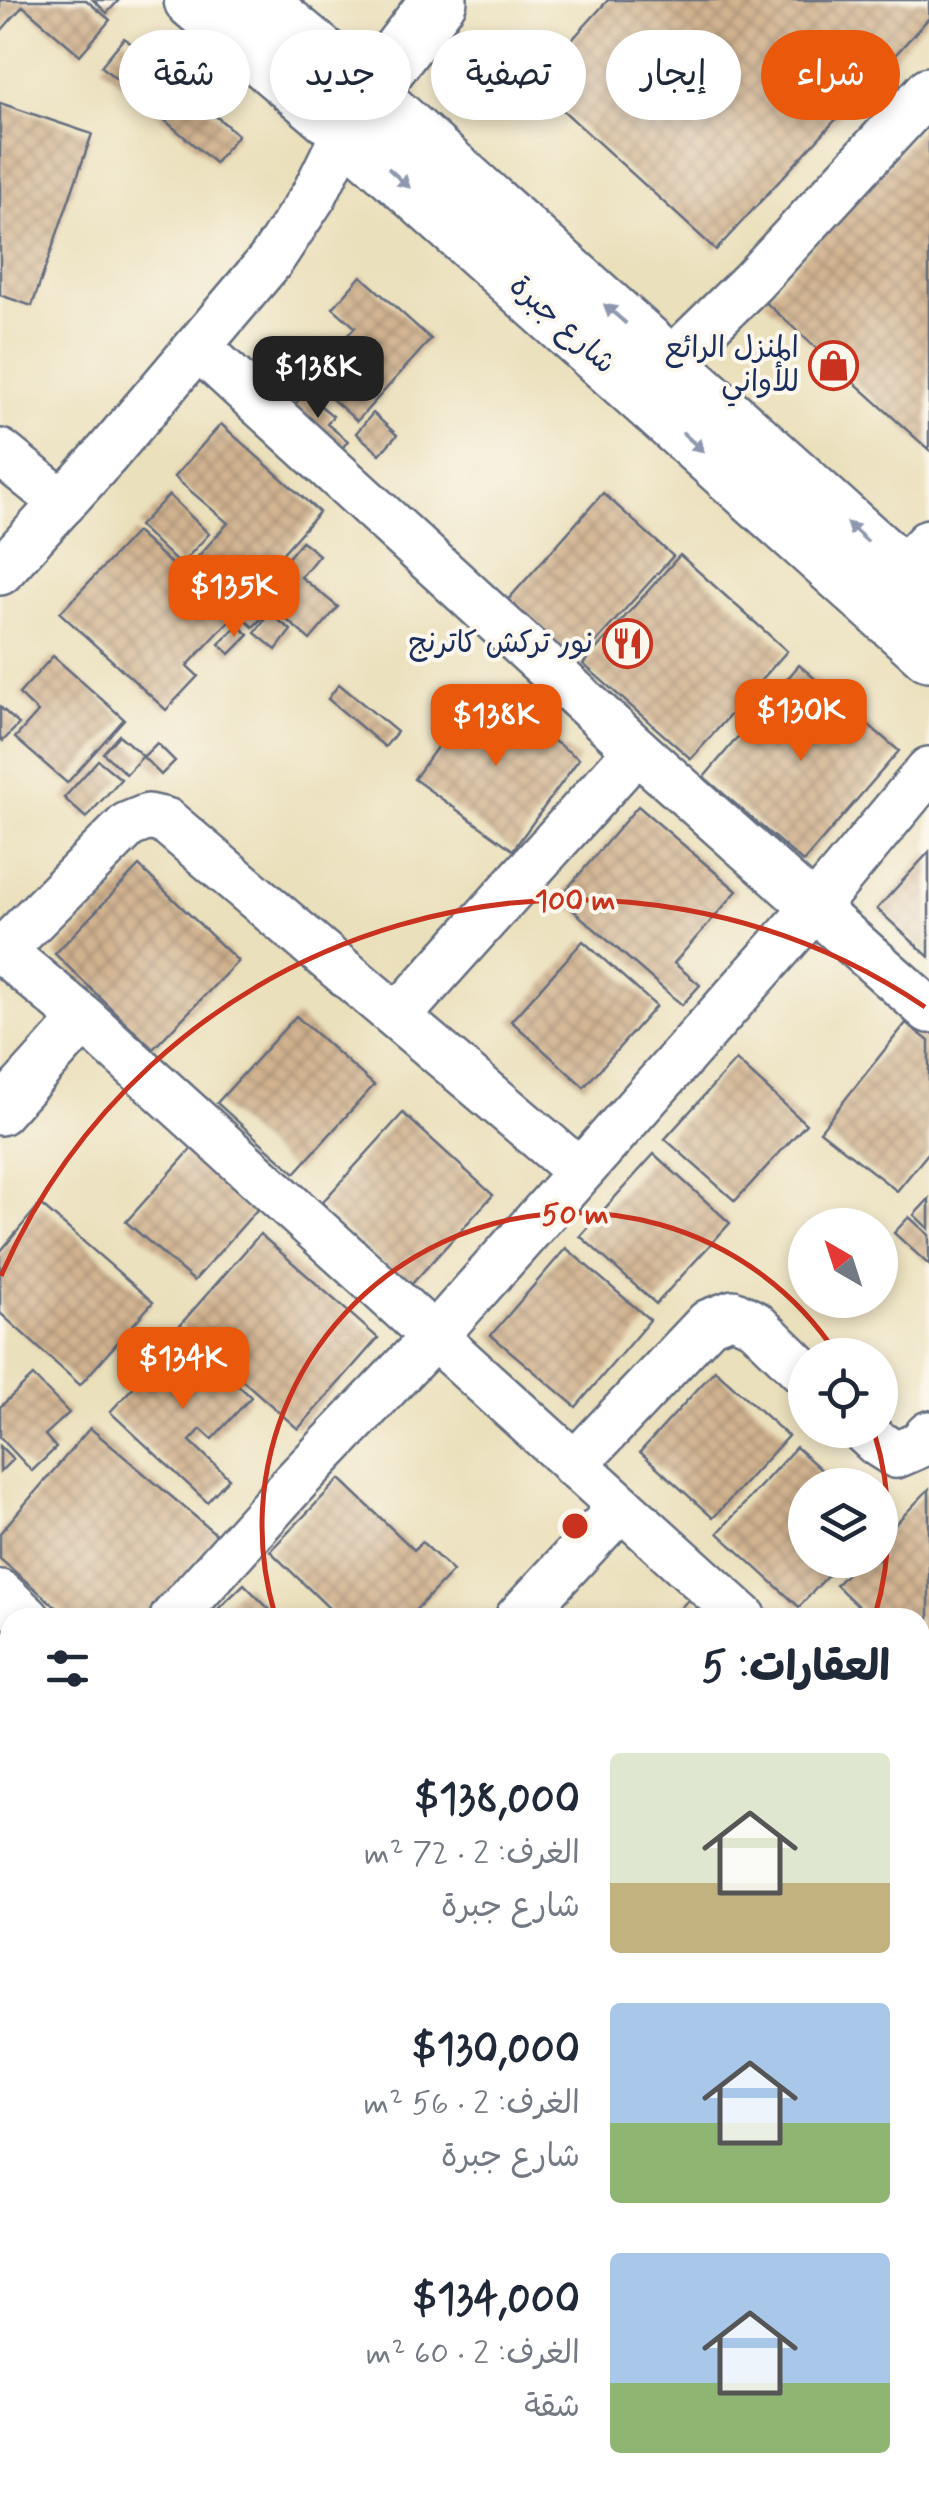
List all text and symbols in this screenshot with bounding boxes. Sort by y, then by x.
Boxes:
chip: شقة [119,30,250,120]
chip: جديد [270,30,411,120]
chip: تصفية [431,30,586,120]
chip: إيجار [606,30,741,120]
chip: شراء [761,30,900,120]
one-way arrow [386,166,411,188]
street label: شارع جبرة [501,267,623,383]
one-way arrow [603,304,628,326]
place label: المنزل الرائع للأواني [665,329,799,407]
pin: $138K [248,336,388,421]
shop icon: المنزل الرائع للأواني [808,339,860,391]
text: $138K [275,347,361,389]
one-way arrow [680,430,705,452]
one-way arrow [845,521,869,544]
pin: $135K [164,555,304,640]
text: $135K [190,566,278,608]
restaurant icon: نور تركش كاترنج [602,617,654,669]
place label: نور تركش كاترنج [409,624,593,663]
pin: $130K [731,679,871,764]
pin: $138K [426,684,566,769]
text: $130K [757,690,845,732]
text: $138K [453,695,539,737]
text: 100 m [535,882,615,921]
text: 50 m [541,1196,609,1235]
north arrow [788,1208,898,1318]
map controls [788,1208,898,1578]
pin: $134K [113,1327,253,1412]
text: $134K [139,1338,227,1380]
button: locate [788,1338,898,1448]
button: layers [788,1468,898,1578]
centre of rings [557,1508,593,1544]
icon: filters [40,1641,95,1696]
text: العقارات: 5 [702,1641,890,1696]
text: $138,000 [414,1773,580,1828]
icon: home [690,1793,810,1913]
text: الغرف: 2 · 72 m² [364,1833,580,1875]
text: شارع جبرة [441,1886,580,1928]
text: $130,000 [412,2023,580,2078]
icon: home [690,2043,810,2163]
text: الغرف: 2 · 56 m² [364,2083,580,2125]
text: شارع جبرة [441,2136,580,2178]
text: $134,000 [412,2273,580,2328]
icon: home [690,2293,810,2413]
text: الغرف: 2 · 60 m² [366,2333,580,2375]
text: شقة [524,2386,580,2428]

